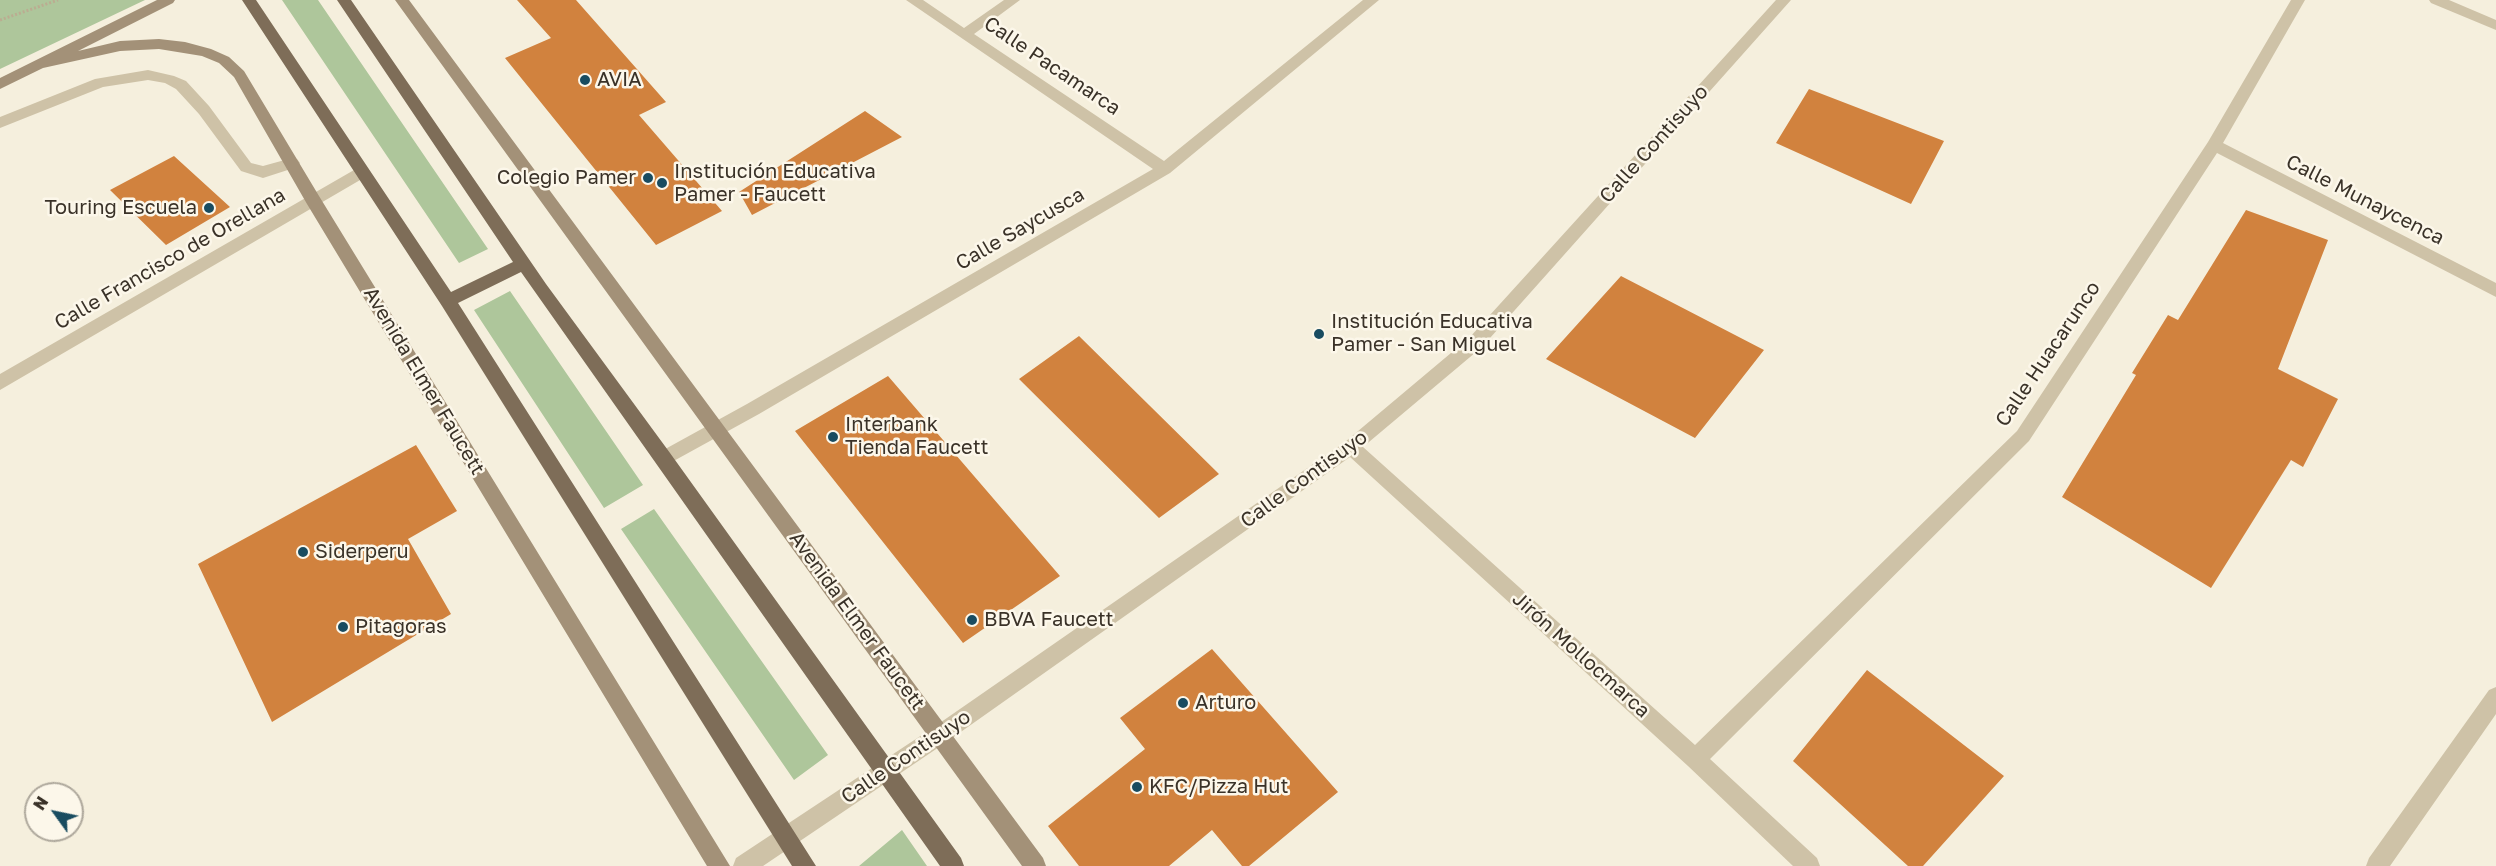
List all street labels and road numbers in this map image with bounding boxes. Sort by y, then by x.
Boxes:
street label: Calle Pacamarca [979,12,1125,120]
street label: Calle Contisuyo [1595,80,1713,208]
street label: Calle Munaycenca [2282,150,2448,250]
street label: Calle Francisco de Orellana [50,183,290,335]
street label: Calle Saycusca [951,183,1089,275]
street label: Calle Huacarunco [1991,277,2105,431]
street label: Avenida Elmer Faucett [358,283,490,479]
street label: Calle Contisuyo [1236,425,1372,533]
street label: Avenida Elmer Faucett [784,527,930,715]
street label: Jirón Mollocmarca [1507,587,1655,723]
street label: Calle Contisuyo [837,705,975,809]

